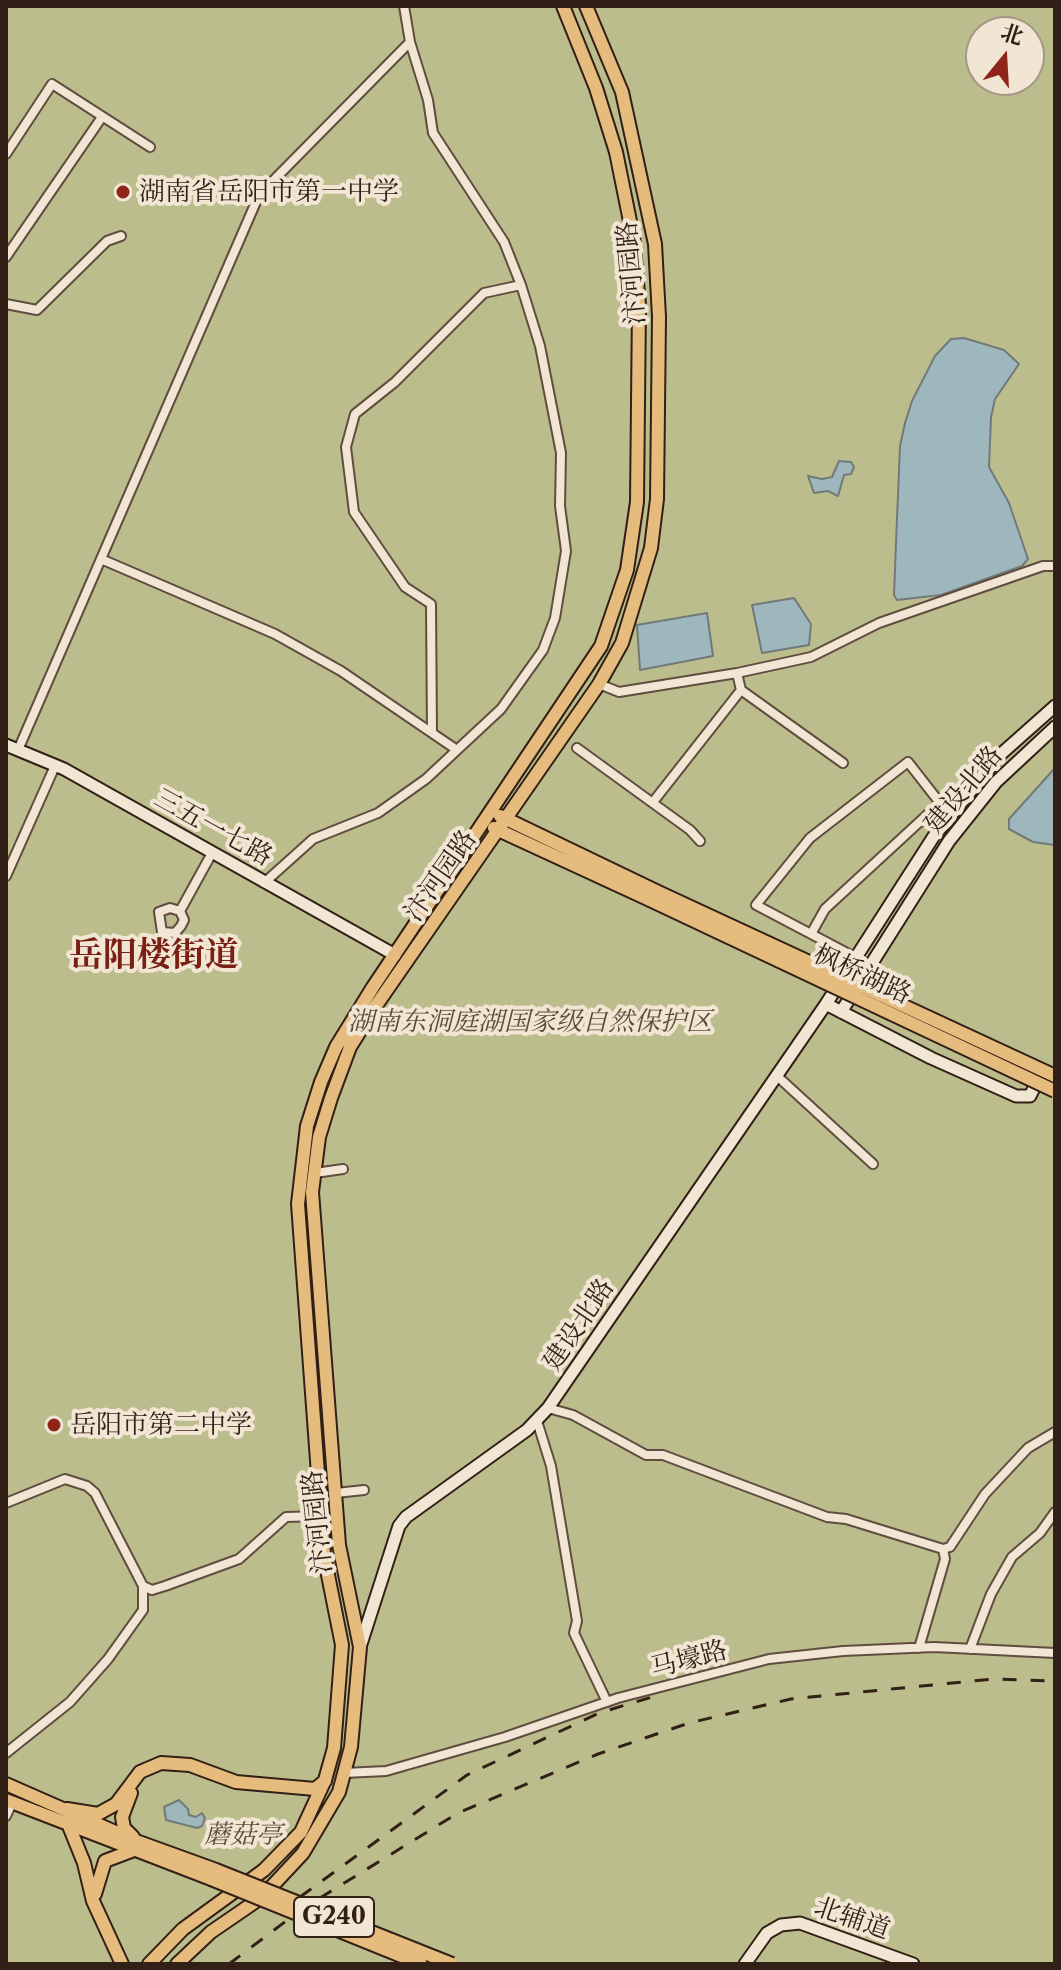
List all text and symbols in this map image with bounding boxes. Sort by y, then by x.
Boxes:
north arrow [965,16,1045,96]
text: 北 [997,18,1027,51]
place label: 湖南省岳阳市第一中学 [139,176,399,208]
marker: 湖南省岳阳市第一中学 [114,183,132,201]
street label: 汴河园路 [612,220,652,326]
street label: 建设北路 [919,740,1009,840]
street label: 三五一七路 [149,783,277,873]
street label: 汴河园路 [398,824,484,928]
district label: 岳阳楼街道 [69,936,239,976]
street label: 枫桥湖路 [808,939,916,1011]
park label: 湖南东洞庭湖国家级自然保护区 [348,1006,712,1038]
street label: 建设北路 [537,1273,621,1377]
place label: 岳阳市第二中学 [70,1409,252,1441]
marker: 岳阳市第二中学 [45,1416,63,1434]
street label: 汴河园路 [297,1469,339,1575]
street label: 马壕路 [647,1635,731,1685]
park label: 蘑菇亭 [204,1819,282,1851]
street label: 北辅道 [810,1892,894,1946]
road number: G240 [294,1897,374,1937]

